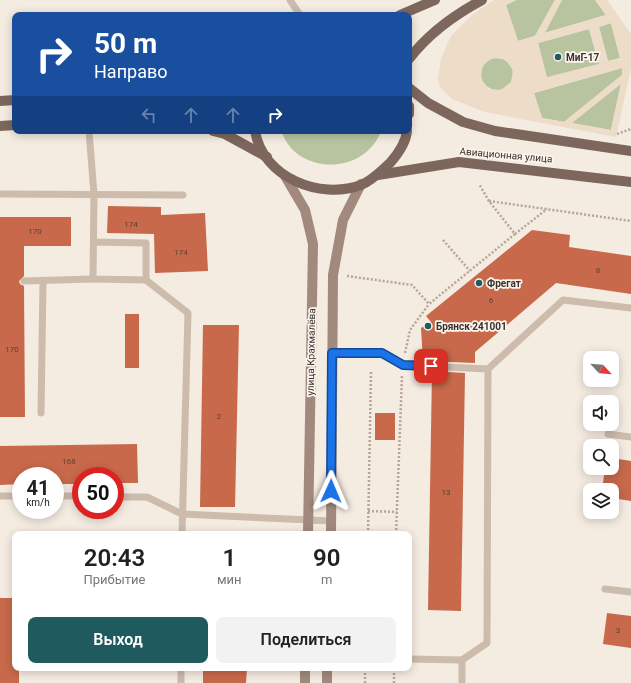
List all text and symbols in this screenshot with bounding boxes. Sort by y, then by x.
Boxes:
text: 50 m [94,27,157,60]
icon: right [28,28,80,80]
marker: МиГ-17 [553,52,563,62]
place label: МиГ-17 [566,52,599,63]
text: Направо [94,61,167,82]
icon: left [138,104,160,126]
icon: ahead [180,104,202,126]
icon: ahead [222,104,244,126]
icon: right [264,104,286,126]
street label: Авиационная улица [459,145,553,165]
house number: 174 [124,220,138,229]
house number: 170 [28,227,42,236]
house number: 174 [174,248,188,257]
house number: 8 [596,266,601,275]
marker: Фрегат [474,278,484,288]
place label: Фрегат [487,278,521,289]
house number: 6 [489,296,494,305]
street label: улица Крахмалёва [305,308,317,396]
marker: Брянск 241001 [423,321,433,331]
place label: Брянск 241001 [436,321,507,332]
house number: 170 [5,345,19,354]
pin [414,349,448,383]
north arrow [583,351,619,387]
map controls [583,351,619,519]
icon: arrive [420,355,442,377]
button: sound [583,395,619,431]
house number: 2 [217,412,222,421]
button: search [583,439,619,475]
house number: 168 [62,457,76,466]
speed limit sign: 50 [72,467,124,519]
position arrow [310,470,352,512]
text: 41 [27,476,49,500]
button: layers [583,483,619,519]
house number: 13 [442,488,451,497]
text: km/h [26,497,50,508]
text: 20:43 [84,544,145,572]
text: 1 [222,544,236,572]
text: 90 [313,544,341,572]
text: Прибытие [83,572,145,587]
text: мин [217,572,242,587]
text: m [321,572,332,587]
button: Выход [28,617,208,663]
button: Поделиться [216,617,396,663]
house number: 3 [616,626,620,635]

